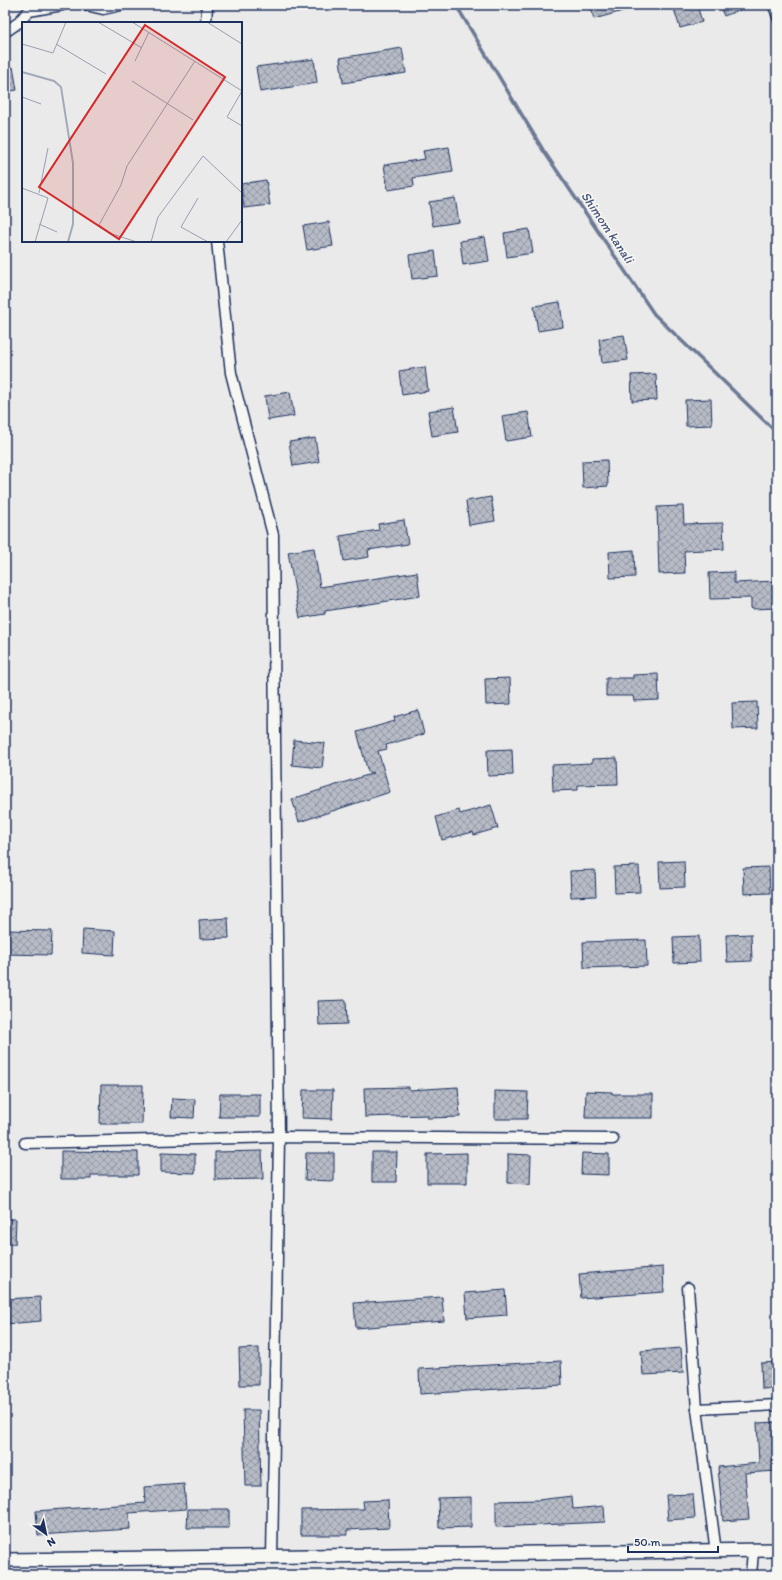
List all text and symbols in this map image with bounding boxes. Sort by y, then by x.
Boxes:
inset map [22,22,242,242]
water label: Shimom kanali [578,189,638,267]
north arrow [26,1514,66,1554]
scale bar [628,1528,718,1554]
text: N [45,1534,58,1549]
text: 50 m [634,1535,660,1549]

